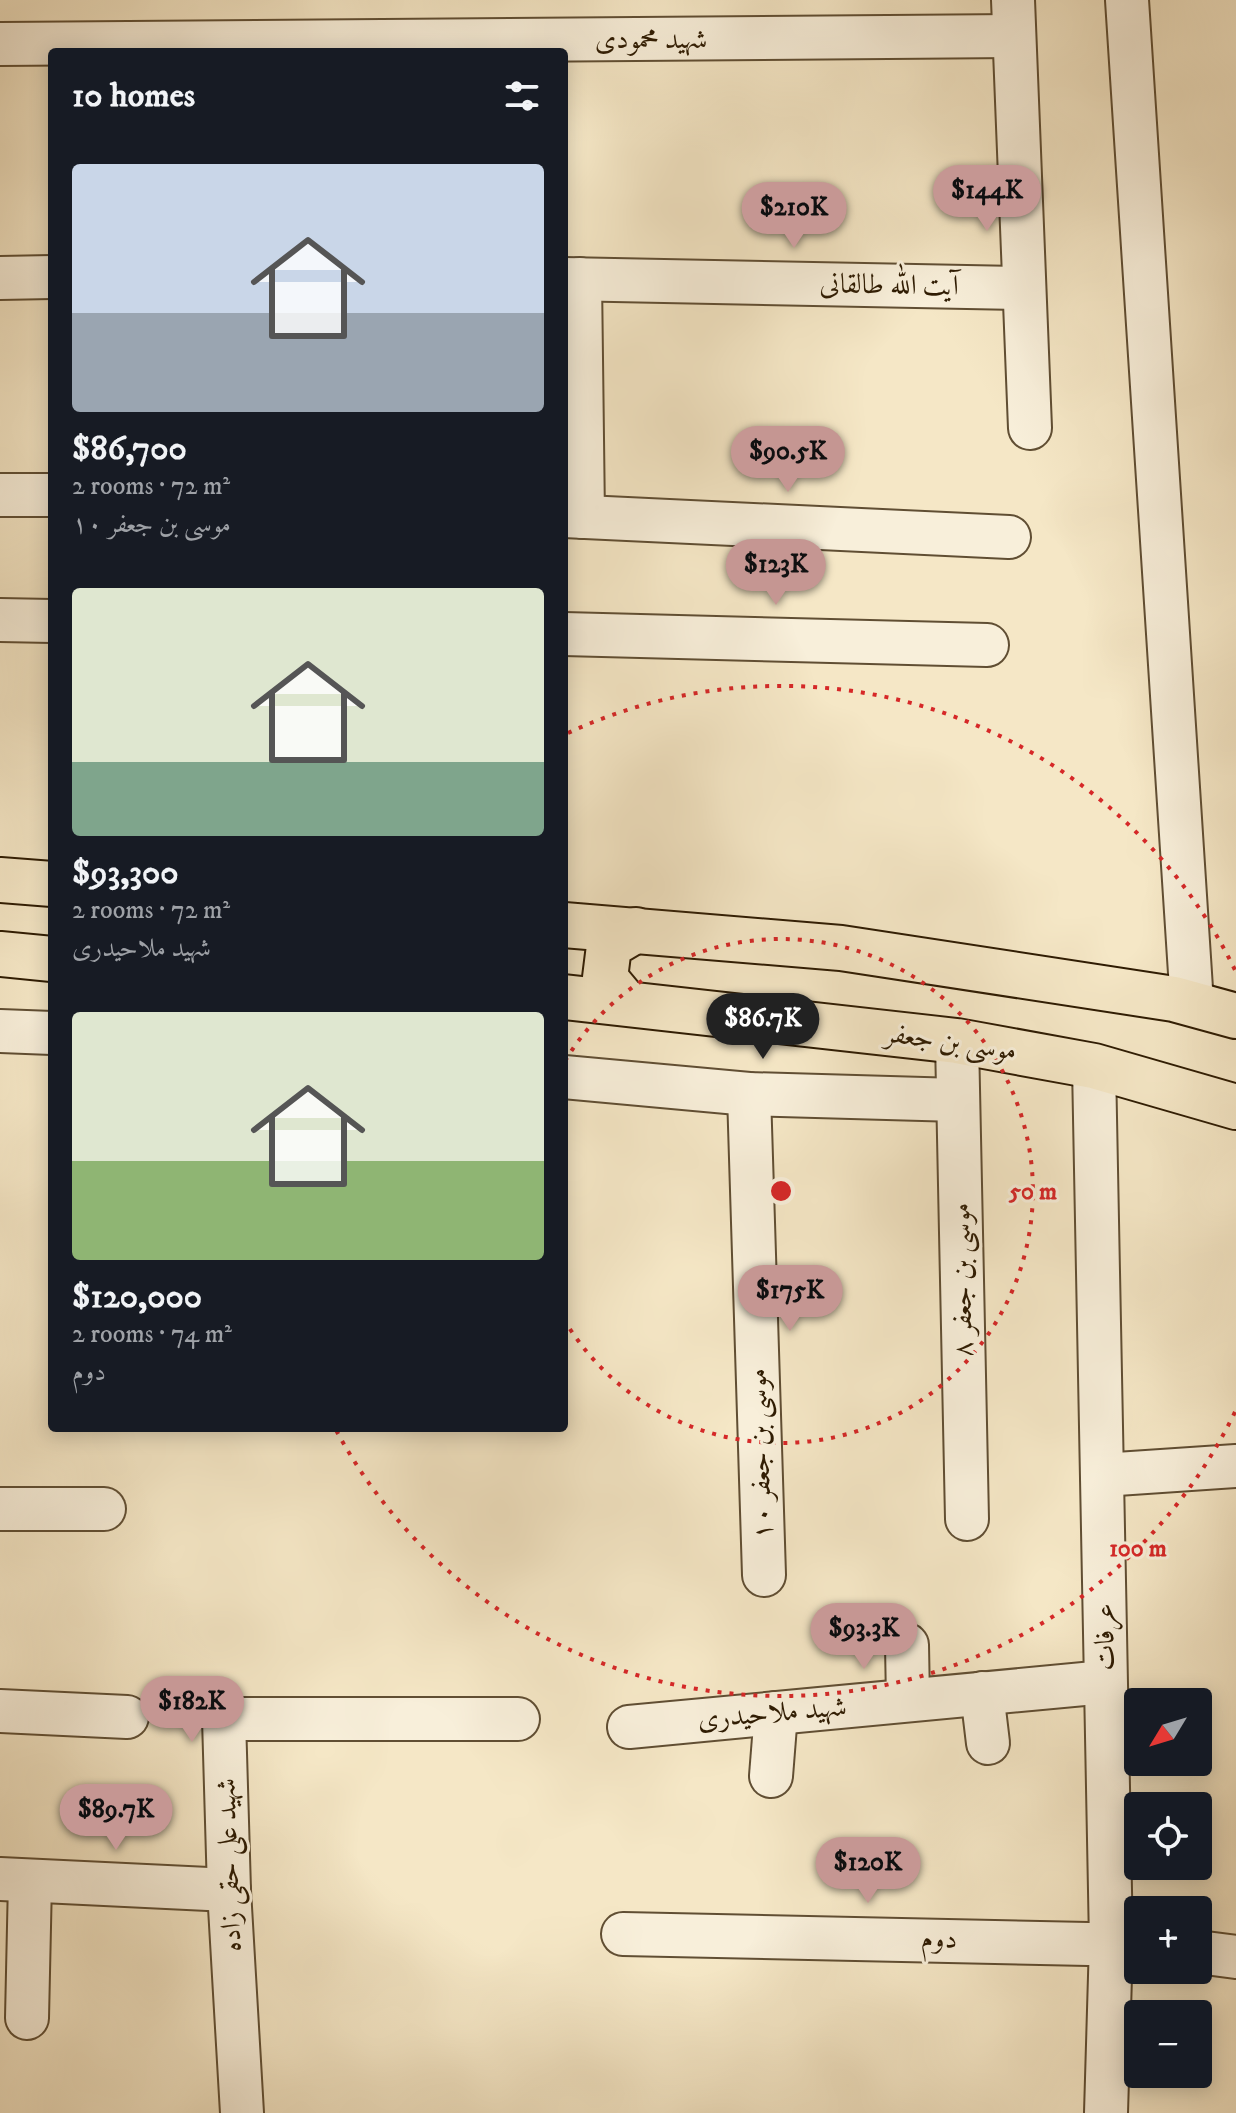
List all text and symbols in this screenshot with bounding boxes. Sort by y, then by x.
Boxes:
street label: شهید محمودی [595,22,707,57]
icon: filters [500,74,544,118]
text: 10 homes [72,75,195,117]
pin: $144K [931,165,1043,233]
text: $144K [951,174,1023,207]
pin: $210K [738,182,850,250]
text: $210K [760,191,828,224]
icon: home [236,216,380,360]
street label: آیت الله طالقانی [819,261,962,304]
pin: $90.5K [723,426,853,494]
text: $86,700 [72,428,187,470]
text: $90.5K [749,435,827,468]
text: 2 rooms · 72 m² [72,470,230,503]
text: موسی بن جعفر ۱۰ [72,508,231,541]
pin: $123K [720,539,832,607]
text: $123K [744,548,808,581]
icon: home [236,640,380,784]
text: $93,300 [72,852,179,894]
text: 2 rooms · 72 m² [72,894,230,927]
text: شهید ملاحیدری [72,932,211,965]
pin: $86.7K [698,993,828,1061]
text: $86.7K [724,1002,802,1035]
street label: موسی بن جعفر [880,1015,1019,1070]
icon: home [236,1064,380,1208]
centre of rings [767,1177,795,1205]
text: 50 m [1008,1177,1057,1207]
street label: موسی بن جعفر ۸ [943,1202,982,1358]
pin: $175K [734,1265,846,1333]
text: $175K [756,1274,824,1307]
text: $120,000 [72,1276,202,1318]
text: 2 rooms · 74 m² [72,1318,232,1351]
text: دوم [72,1356,106,1389]
street label: موسی بن جعفر ۱۰ [740,1368,781,1540]
text: 100 m [1109,1534,1167,1564]
pin: $93.3K [799,1603,929,1671]
street label: عرفات [1087,1603,1124,1671]
text: $93.3K [829,1612,899,1645]
pin: $182K [136,1676,248,1744]
text: $182K [158,1685,226,1718]
north arrow [1124,1688,1212,1776]
map controls [1124,1688,1212,2088]
street label: شهید ملاحیدری [696,1689,848,1737]
street label: شهید علی حقی زاده [208,1777,252,1952]
pin: $89.7K [51,1784,181,1852]
button: locate [1124,1792,1212,1880]
text: $89.7K [78,1793,154,1826]
pin: $120K [812,1837,924,1905]
text: $120K [834,1846,902,1879]
button: + [1124,1896,1212,1984]
street label: دوم [920,1921,958,1963]
button: − [1124,2000,1212,2088]

